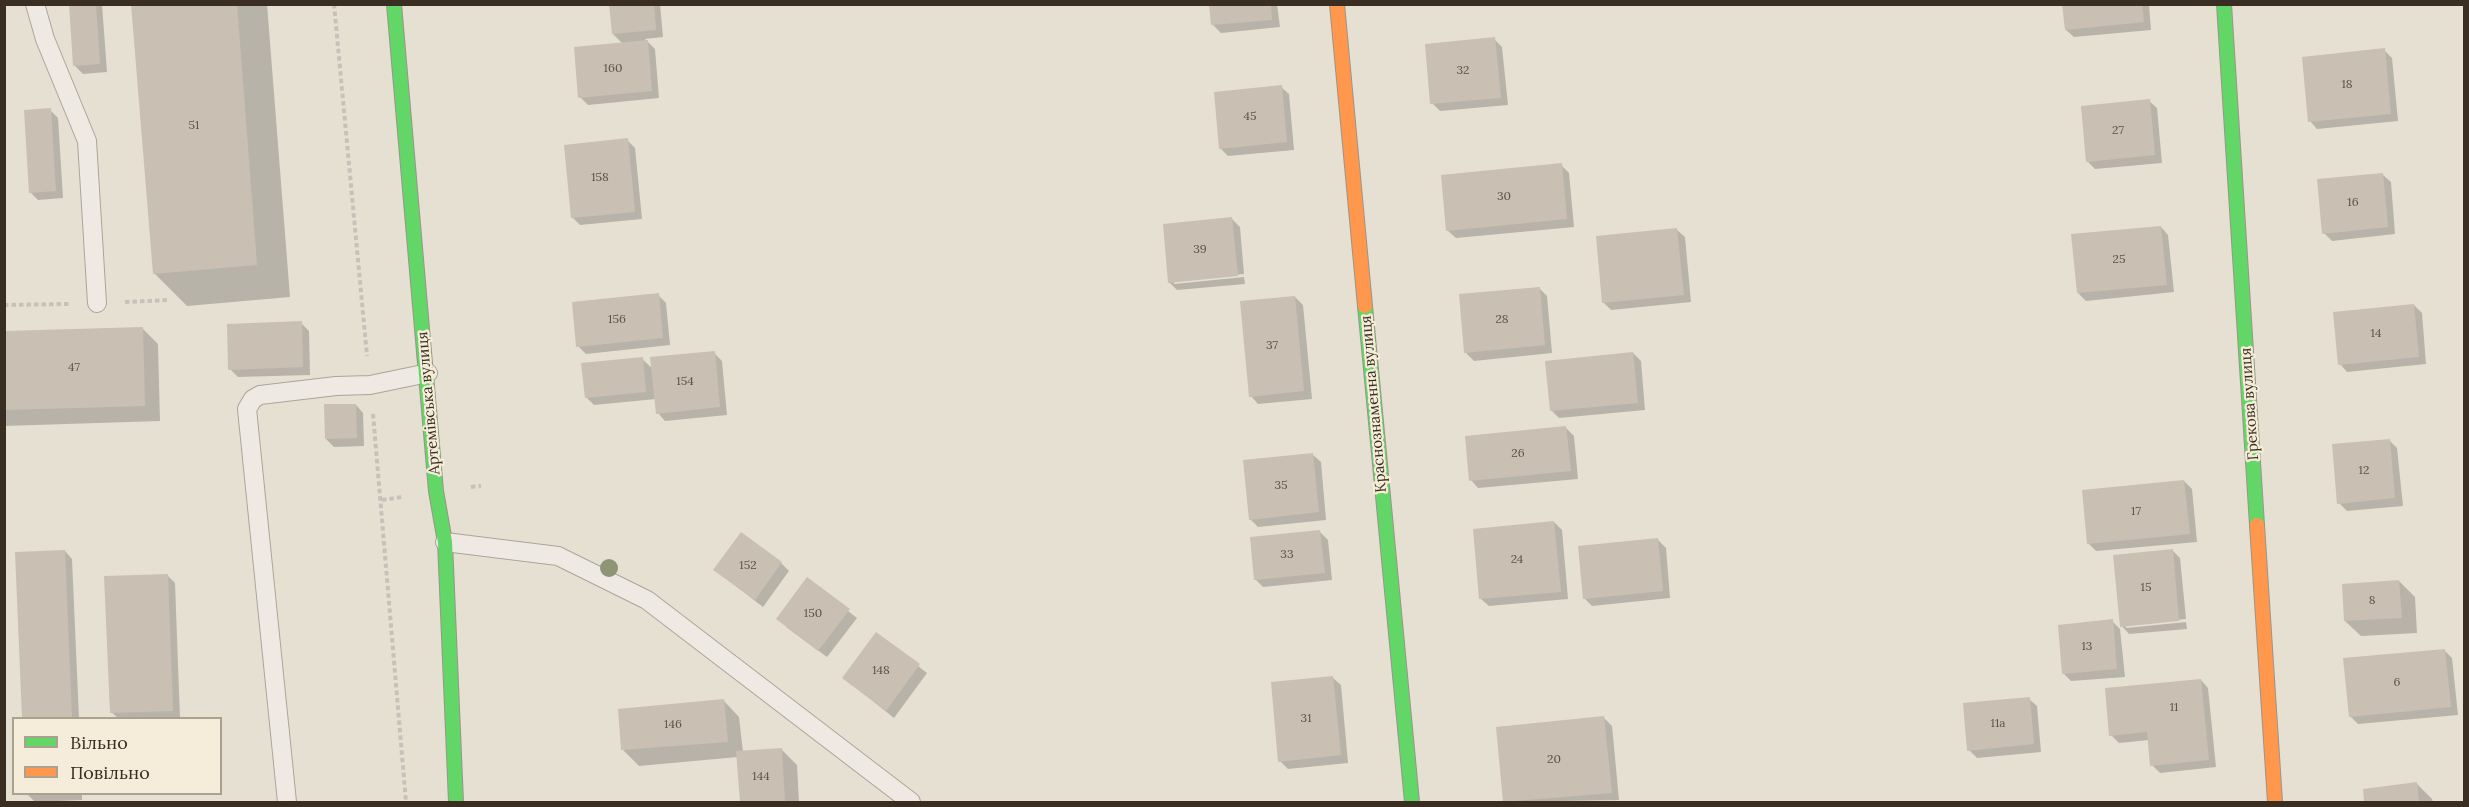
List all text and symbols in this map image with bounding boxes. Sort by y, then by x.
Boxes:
house number: 160 [604,62,622,76]
house number: 32 [1456,64,1470,78]
house number: 18 [2341,78,2353,92]
house number: 45 [1243,110,1257,124]
house number: 51 [189,119,199,133]
house number: 27 [2112,124,2124,138]
house number: 158 [591,171,609,185]
house number: 30 [1497,190,1511,204]
house number: 16 [2347,196,2359,210]
house number: 39 [1193,243,1207,257]
house number: 25 [2113,253,2125,267]
house number: 156 [608,313,626,327]
house number: 28 [1495,313,1509,327]
street label: Краснознаменна вулиця [1357,315,1391,493]
house number: 14 [2371,327,2381,341]
street label: Артемівська вулиця [414,331,444,475]
house number: 37 [1266,339,1278,353]
street label: Грекова вулиця [2237,347,2263,461]
house number: 47 [68,361,80,375]
house number: 154 [676,375,694,389]
house number: 26 [1511,447,1525,461]
house number: 12 [2359,464,2369,478]
house number: 35 [1274,479,1288,493]
house number: 17 [2131,505,2141,519]
house number: 33 [1280,548,1294,562]
house number: 24 [1511,553,1523,567]
house number: 152 [739,559,757,573]
house number: 15 [2141,581,2151,595]
house number: 8 [2369,594,2375,608]
house number: 150 [804,607,822,621]
house number: 13 [2081,640,2093,654]
house number: 148 [872,664,890,678]
house number: 6 [2394,676,2400,690]
house number: 11 [2170,701,2178,715]
house number: 31 [1300,712,1312,726]
legend [12,717,222,795]
house number: 11а [1991,717,2005,731]
house number: 146 [664,718,682,732]
text: Вільно [70,731,128,754]
house number: 20 [1547,753,1561,767]
text: Повільно [70,761,150,784]
house number: 144 [752,770,770,784]

